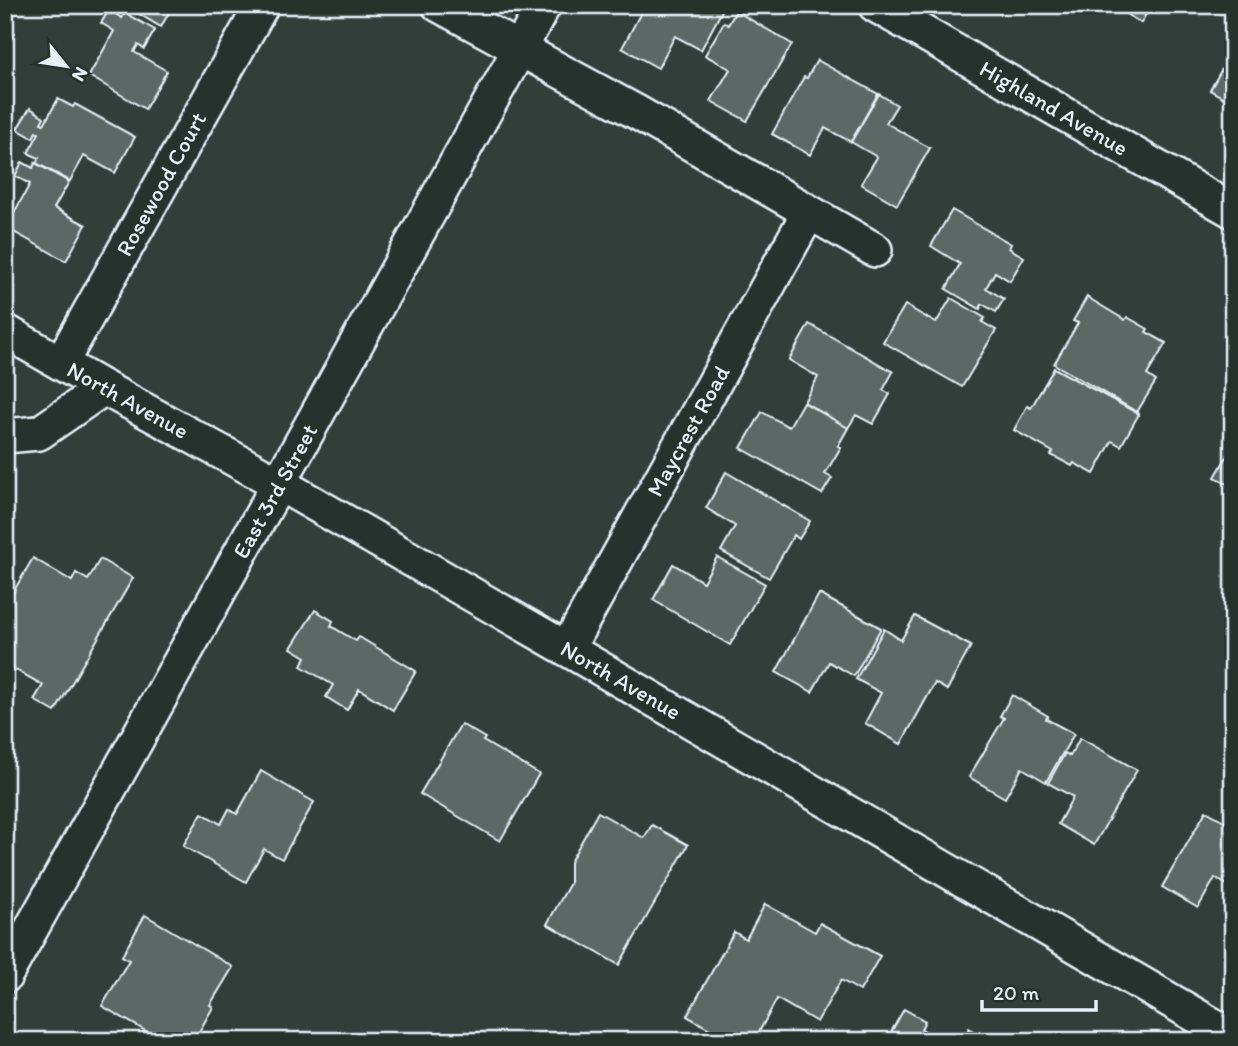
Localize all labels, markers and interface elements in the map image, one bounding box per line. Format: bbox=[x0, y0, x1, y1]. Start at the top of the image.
north arrow bbox=[32, 32, 102, 102]
street label: Highland Avenue bbox=[975, 54, 1133, 162]
text: N bbox=[67, 63, 93, 86]
street label: Rosewood Court bbox=[110, 107, 212, 261]
street label: North Avenue bbox=[62, 355, 194, 445]
street label: Maycrest Road bbox=[641, 360, 736, 501]
street label: East 3rd Street bbox=[227, 419, 323, 563]
street label: North Avenue bbox=[556, 634, 686, 726]
scale bar bbox=[982, 969, 1096, 1013]
text: 20 m bbox=[993, 980, 1040, 1005]

